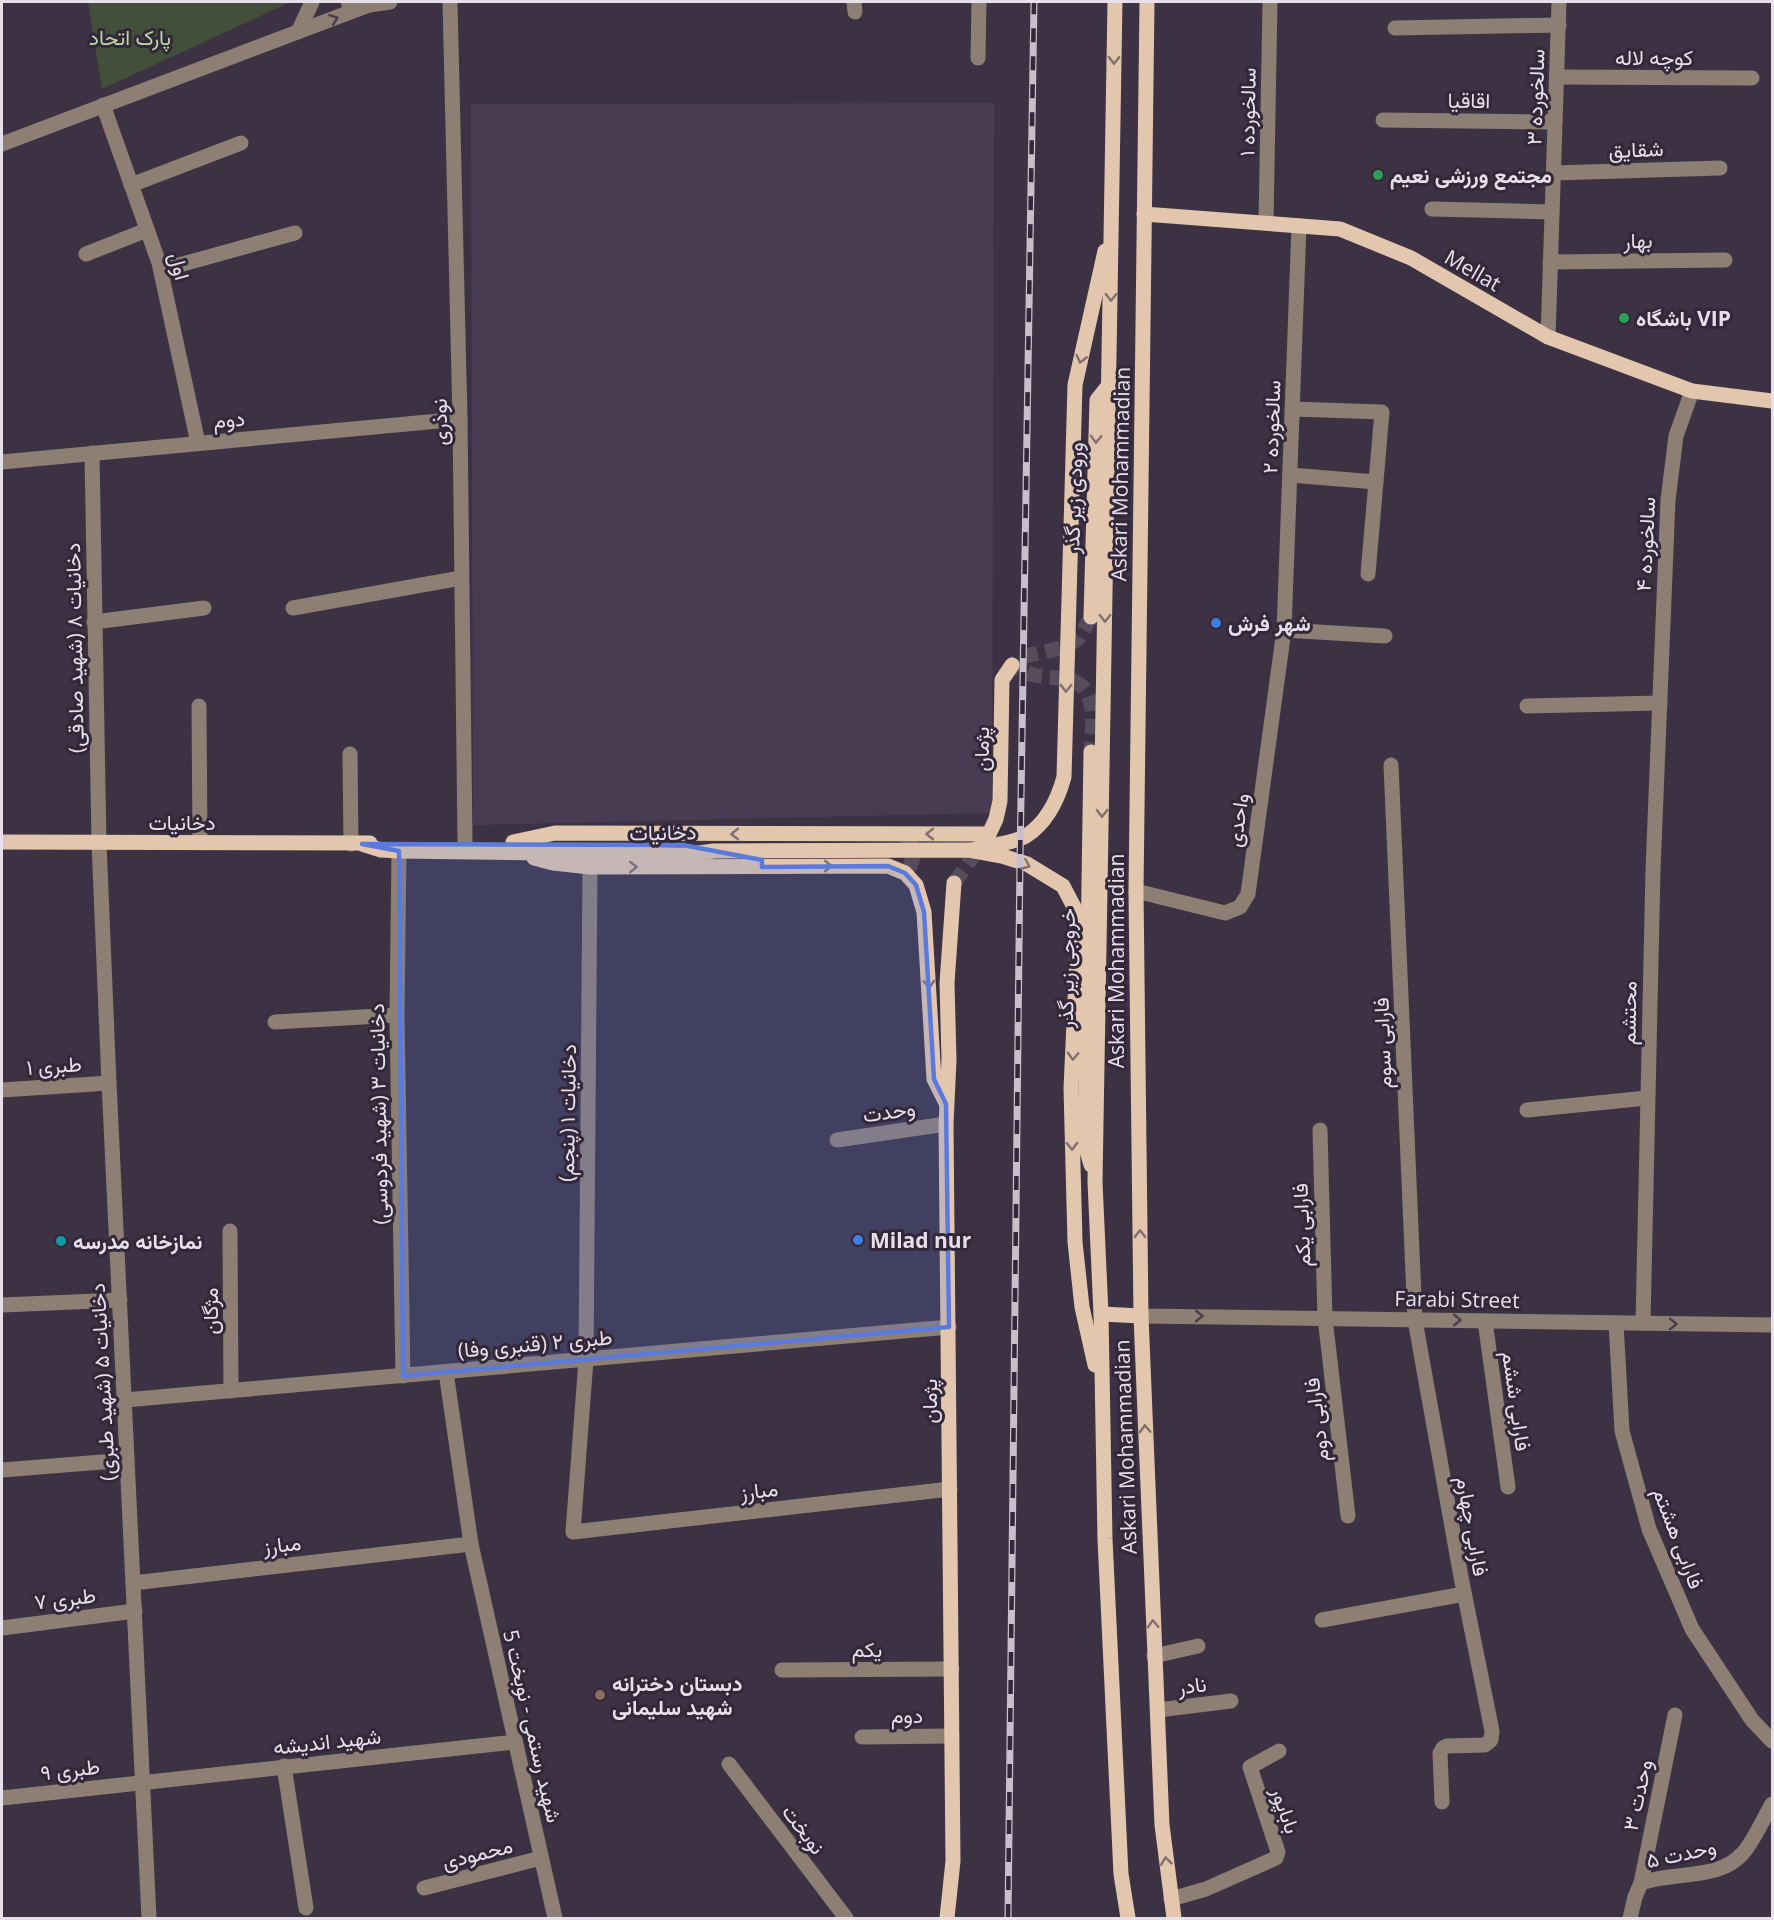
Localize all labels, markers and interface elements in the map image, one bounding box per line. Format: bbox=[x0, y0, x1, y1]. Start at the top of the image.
one-way arrow bbox=[328, 13, 338, 26]
park label: پارک اتحاد bbox=[89, 23, 171, 52]
street label: کوچه لاله bbox=[1615, 43, 1693, 72]
street label: سالخورده ۳ bbox=[1519, 48, 1551, 146]
one-way arrow bbox=[1108, 55, 1120, 64]
street label: سالخورده ۱ bbox=[1232, 67, 1262, 157]
street label: اقاقیا bbox=[1447, 86, 1491, 114]
street label: شقایق bbox=[1608, 134, 1664, 164]
place label: مجتمع ورزشی نعیم bbox=[1390, 161, 1552, 190]
marker: مجتمع ورزشی نعیم bbox=[1371, 168, 1385, 182]
street label: بهار bbox=[1622, 226, 1653, 254]
street label: Mellat bbox=[1440, 243, 1506, 297]
street label: اول bbox=[163, 249, 197, 283]
one-way arrow bbox=[1105, 292, 1117, 301]
place label: باشگاه VIP bbox=[1636, 304, 1731, 332]
marker: باشگاه VIP bbox=[1617, 311, 1631, 325]
one-way arrow bbox=[1075, 354, 1088, 364]
street label: Askari Mohammadian bbox=[1104, 366, 1136, 582]
street label: سالخورده ۲ bbox=[1255, 380, 1287, 474]
street label: نوذری bbox=[425, 398, 453, 446]
street label: دوم bbox=[212, 404, 246, 435]
one-way arrow bbox=[1089, 435, 1102, 444]
street label: ورودی زیر گذر bbox=[1057, 442, 1089, 555]
street label: سالخورده ۴ bbox=[1629, 496, 1661, 592]
street label: دخانیات ۸ (شهید صادقی) bbox=[58, 543, 90, 753]
place label: شهر فرش bbox=[1228, 609, 1311, 637]
one-way arrow bbox=[1099, 613, 1111, 622]
marker: شهر فرش bbox=[1209, 616, 1223, 630]
one-way arrow bbox=[1060, 684, 1073, 693]
street label: پژمان bbox=[967, 727, 996, 771]
street label: واحدی bbox=[1219, 791, 1255, 849]
street label: دخانیات bbox=[148, 808, 216, 836]
one-way arrow bbox=[1096, 808, 1108, 817]
street label: دخانیات bbox=[629, 817, 697, 847]
one-way arrow bbox=[731, 828, 740, 840]
one-way arrow bbox=[926, 828, 935, 840]
street label: Askari Mohammadian bbox=[1102, 854, 1130, 1068]
one-way arrow bbox=[1019, 858, 1030, 870]
one-way arrow bbox=[824, 860, 833, 872]
one-way arrow bbox=[629, 861, 638, 873]
street label: خروجی زیر گذر bbox=[1051, 908, 1081, 1029]
one-way arrow bbox=[922, 980, 935, 989]
street label: محتشم bbox=[1613, 981, 1644, 1045]
street label: فارابی سوم bbox=[1366, 997, 1399, 1089]
street label: دخانیات ۳ (شهید فردوسی) bbox=[362, 1003, 394, 1225]
street label: دخانیات ۱ (پنجم) bbox=[552, 1044, 583, 1182]
street label: طبری ۱ bbox=[25, 1049, 83, 1081]
one-way arrow bbox=[1066, 1051, 1079, 1060]
street label: وحدت bbox=[861, 1093, 917, 1129]
one-way arrow bbox=[1066, 1142, 1079, 1151]
street label: فارابی یکم bbox=[1286, 1183, 1317, 1267]
place label: Milad nur bbox=[870, 1226, 972, 1254]
place label: نمازخانه مدرسه bbox=[73, 1227, 203, 1255]
one-way arrow bbox=[1134, 1230, 1146, 1239]
marker: Milad nur bbox=[851, 1233, 865, 1247]
marker: نمازخانه مدرسه bbox=[54, 1234, 68, 1248]
street label: دخانیات ۵ (شهید طبری) bbox=[83, 1282, 121, 1482]
street label: Farabi Street bbox=[1394, 1284, 1520, 1314]
street label: مژگان bbox=[196, 1288, 224, 1334]
one-way arrow bbox=[1195, 1310, 1204, 1323]
one-way arrow bbox=[1453, 1314, 1462, 1327]
one-way arrow bbox=[1669, 1318, 1678, 1330]
street label: طبری ۲ (قنبری وفا) bbox=[457, 1322, 613, 1364]
street label: Askari Mohammadian bbox=[1107, 1339, 1143, 1555]
street label: فارابی ششم bbox=[1495, 1349, 1538, 1453]
street label: فارابی دوم bbox=[1297, 1376, 1336, 1464]
street label: پژمان bbox=[915, 1379, 944, 1423]
one-way arrow bbox=[1139, 1425, 1152, 1434]
street label: مبارز bbox=[737, 1474, 780, 1506]
street label: فارابی چهارم bbox=[1449, 1474, 1496, 1578]
street label: فارابی هشتم bbox=[1646, 1483, 1711, 1593]
street label: مبارز bbox=[260, 1528, 303, 1560]
street label: طبری ۷ bbox=[33, 1580, 97, 1616]
one-way arrow bbox=[1147, 1620, 1160, 1629]
street label: شهید رستمی - نوبخت 5 bbox=[497, 1627, 569, 1825]
street label: یکم bbox=[852, 1635, 882, 1664]
place label: دبستان دخترانه شهید سلیمانی bbox=[612, 1669, 742, 1721]
street label: نادر bbox=[1175, 1669, 1208, 1701]
marker: دبستان دخترانه شهید سلیمانی bbox=[593, 1688, 607, 1702]
street label: دوم bbox=[891, 1701, 923, 1730]
street label: شهید اندیشه bbox=[272, 1721, 382, 1761]
street label: طبری ۹ bbox=[39, 1751, 101, 1787]
street label: وحدت ۳ bbox=[1616, 1757, 1658, 1833]
street label: باباپور bbox=[1264, 1782, 1307, 1837]
street label: نوبخت bbox=[776, 1798, 832, 1860]
street label: محمودی bbox=[439, 1831, 515, 1875]
street label: وحدت ۵ bbox=[1643, 1832, 1719, 1874]
one-way arrow bbox=[1161, 1856, 1173, 1865]

